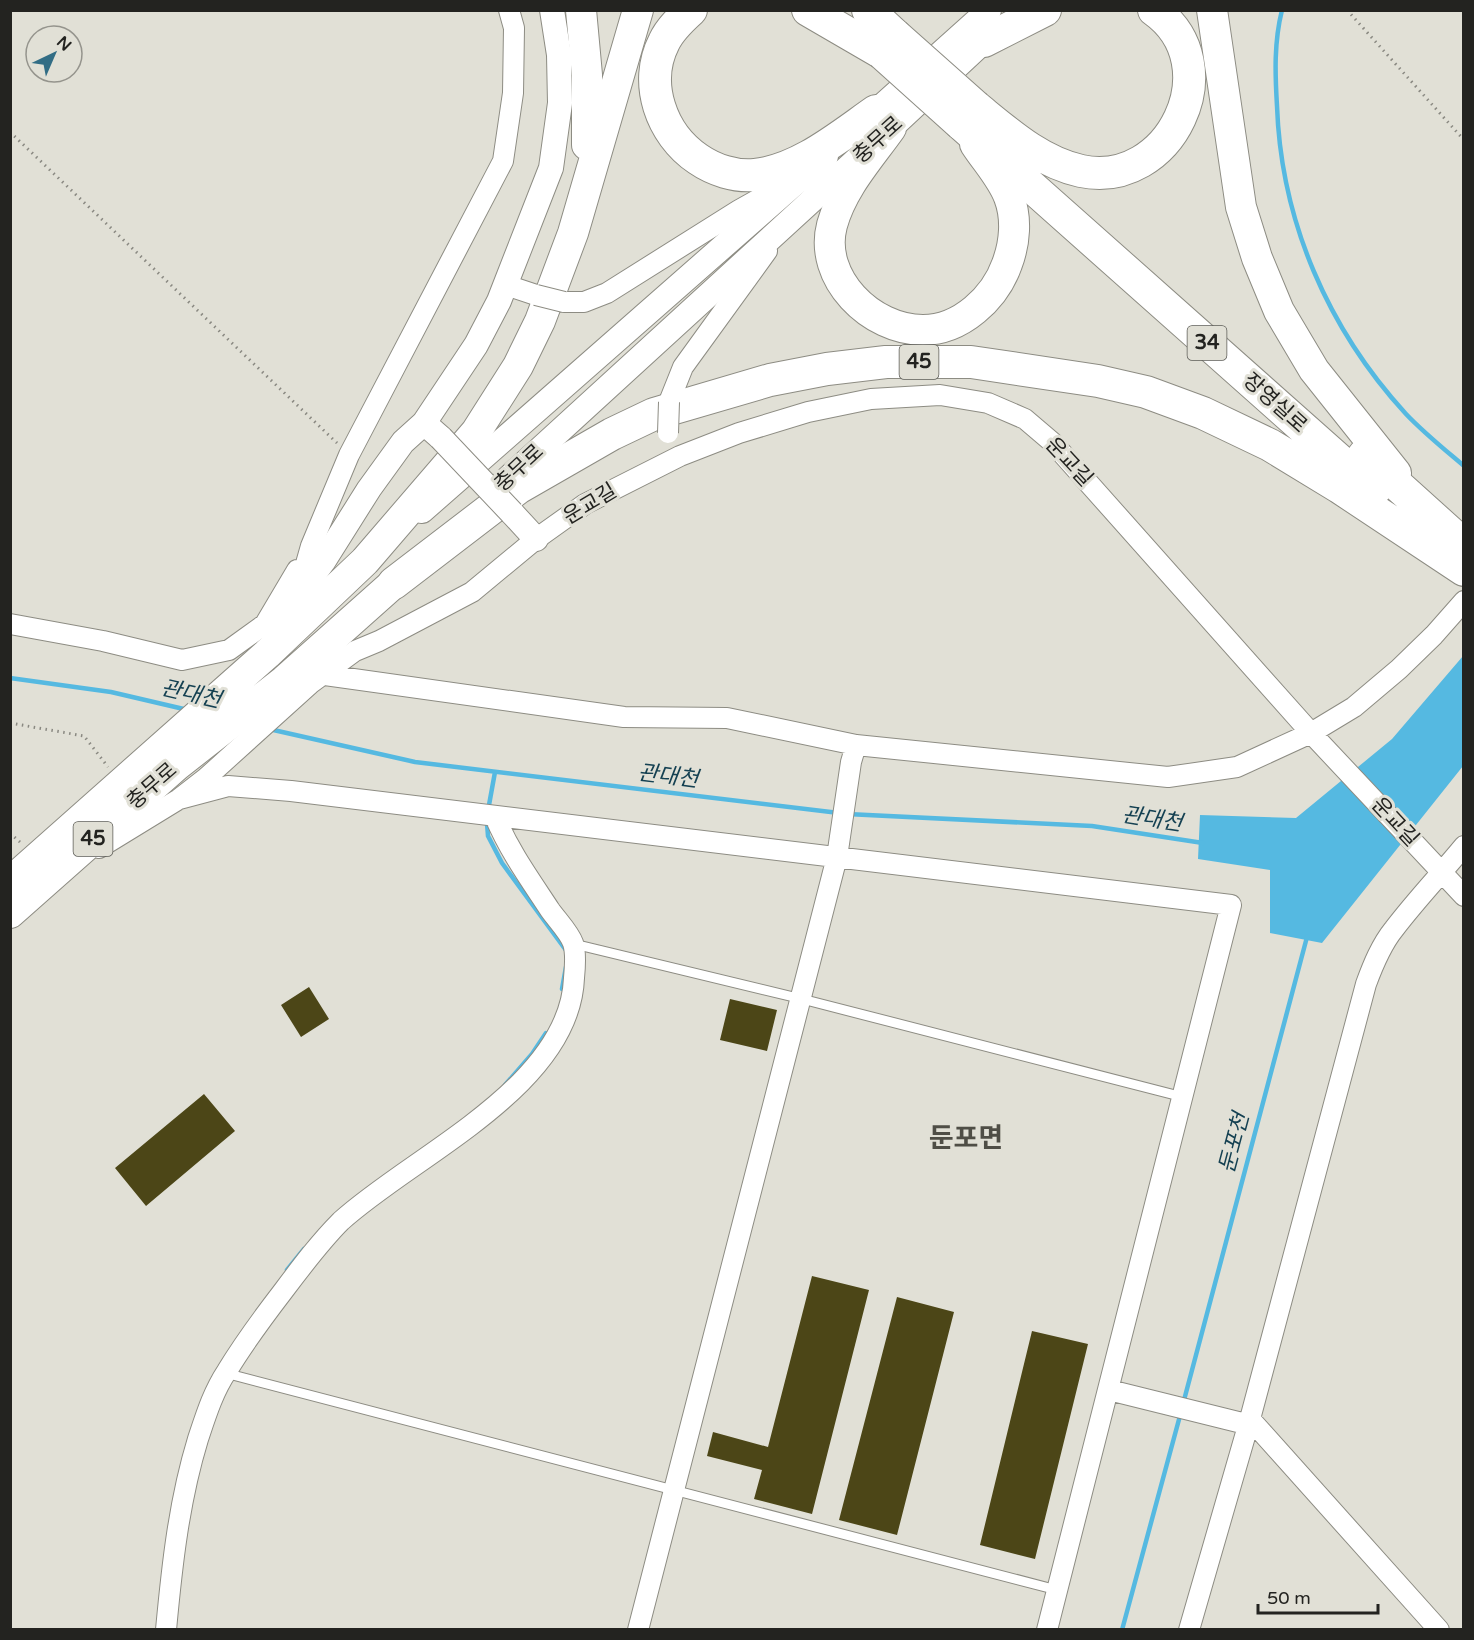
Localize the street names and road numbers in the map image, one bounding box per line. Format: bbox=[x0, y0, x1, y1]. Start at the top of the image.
street label: 충무로 bbox=[848, 111, 908, 169]
road number: 34 bbox=[1188, 326, 1226, 360]
road number: 45 bbox=[900, 345, 938, 379]
street label: 장영실로 bbox=[1238, 368, 1312, 438]
street label: 운교길 bbox=[1040, 432, 1098, 492]
street label: 충무로 bbox=[489, 439, 549, 497]
street label: 운교길 bbox=[559, 478, 621, 530]
street label: 충무로 bbox=[122, 758, 182, 814]
street label: 운교길 bbox=[1366, 792, 1424, 852]
road number: 45 bbox=[74, 822, 112, 856]

